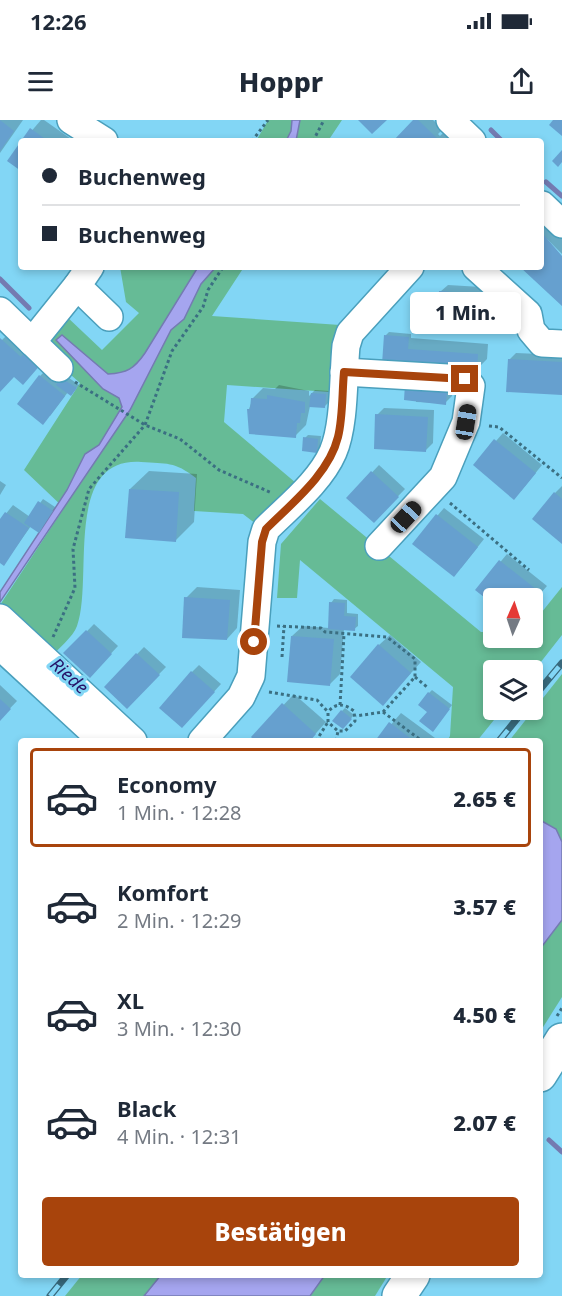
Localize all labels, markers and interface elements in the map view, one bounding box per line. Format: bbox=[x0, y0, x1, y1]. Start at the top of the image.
text: 12:26 bbox=[30, 6, 87, 36]
text: Hoppr bbox=[239, 63, 323, 100]
icon: menu bbox=[24, 65, 57, 98]
icon: share bbox=[505, 65, 538, 98]
text: Buchenweg bbox=[78, 161, 206, 191]
text: Buchenweg bbox=[78, 219, 206, 249]
callout: 1 Min. bbox=[410, 292, 520, 334]
text: 1 Min. bbox=[435, 299, 496, 326]
route end bbox=[451, 365, 478, 392]
car bbox=[454, 403, 478, 441]
car bbox=[387, 498, 425, 536]
north arrow bbox=[483, 588, 543, 648]
map controls bbox=[483, 588, 543, 720]
route start bbox=[240, 628, 267, 655]
water label: Riede bbox=[46, 652, 94, 699]
button: layers bbox=[483, 660, 543, 720]
text: Economy bbox=[117, 769, 216, 799]
icon: car bbox=[45, 771, 99, 825]
text: 2.65 € bbox=[453, 783, 516, 813]
text: 1 Min. · 12:28 bbox=[117, 799, 242, 826]
text: Komfort bbox=[117, 877, 208, 907]
icon: car bbox=[45, 879, 99, 933]
text: 3.57 € bbox=[453, 891, 516, 921]
text: 2 Min. · 12:29 bbox=[117, 907, 242, 934]
text: XL bbox=[117, 985, 144, 1015]
icon: car bbox=[45, 987, 99, 1041]
text: 4.50 € bbox=[453, 999, 516, 1029]
text: 3 Min. · 12:30 bbox=[117, 1015, 242, 1042]
text: Black bbox=[117, 1093, 176, 1123]
icon: car bbox=[45, 1095, 99, 1149]
text: 2.07 € bbox=[453, 1107, 516, 1137]
text: 4 Min. · 12:31 bbox=[117, 1123, 242, 1150]
button: Bestätigen bbox=[42, 1197, 519, 1266]

